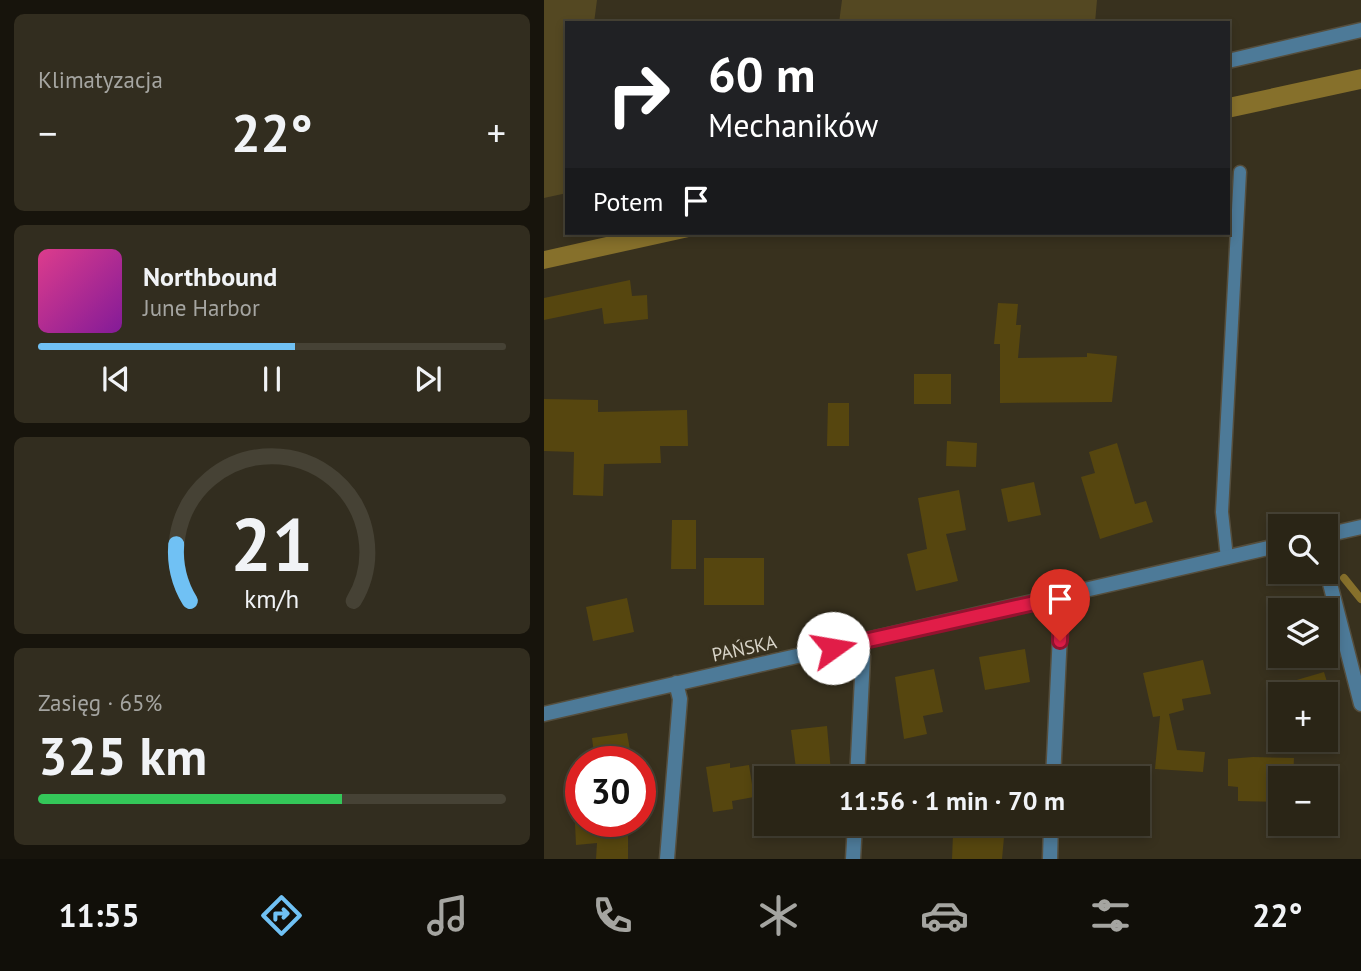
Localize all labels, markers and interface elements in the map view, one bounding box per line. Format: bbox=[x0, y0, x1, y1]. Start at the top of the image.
text: 60 m bbox=[708, 42, 815, 106]
icon: right bbox=[593, 49, 684, 140]
text: Klimatyzacja bbox=[38, 65, 163, 94]
text: 22° bbox=[231, 99, 313, 166]
text: Mechaników bbox=[708, 104, 878, 146]
text: − bbox=[38, 108, 57, 157]
text: + bbox=[487, 108, 506, 157]
icon: arrive bbox=[677, 182, 715, 220]
text: Potem bbox=[593, 185, 663, 218]
text: Northbound bbox=[143, 260, 277, 293]
text: June Harbor bbox=[143, 293, 260, 322]
icon: previous bbox=[97, 360, 135, 398]
icon: pause bbox=[253, 360, 291, 398]
icon: next bbox=[409, 360, 447, 398]
text: 21 bbox=[231, 498, 313, 592]
map controls bbox=[1268, 514, 1338, 836]
button: search bbox=[1268, 514, 1338, 584]
pin bbox=[1030, 569, 1090, 641]
icon: arrive bbox=[1041, 580, 1079, 618]
text: km/h bbox=[245, 583, 299, 615]
button: layers bbox=[1268, 598, 1338, 668]
position arrow bbox=[796, 611, 870, 685]
street label: PAŃSKA bbox=[709, 629, 779, 667]
button: + bbox=[1268, 682, 1338, 752]
text: Zasięg · 65% bbox=[38, 688, 162, 717]
text: 325 km bbox=[38, 722, 207, 789]
speed limit sign: 30 bbox=[565, 746, 656, 837]
button: − bbox=[1268, 766, 1338, 836]
text: 11:56 · 1 min · 70 m bbox=[839, 784, 1065, 817]
icon: directions bbox=[257, 891, 306, 940]
icon: music bbox=[423, 891, 472, 940]
icon: phone bbox=[588, 891, 637, 940]
icon: climate bbox=[754, 891, 803, 940]
icon: car bbox=[920, 891, 969, 940]
icon: filters bbox=[1086, 891, 1135, 940]
text: 11:55 bbox=[58, 894, 140, 936]
text: 22° bbox=[1252, 894, 1303, 936]

